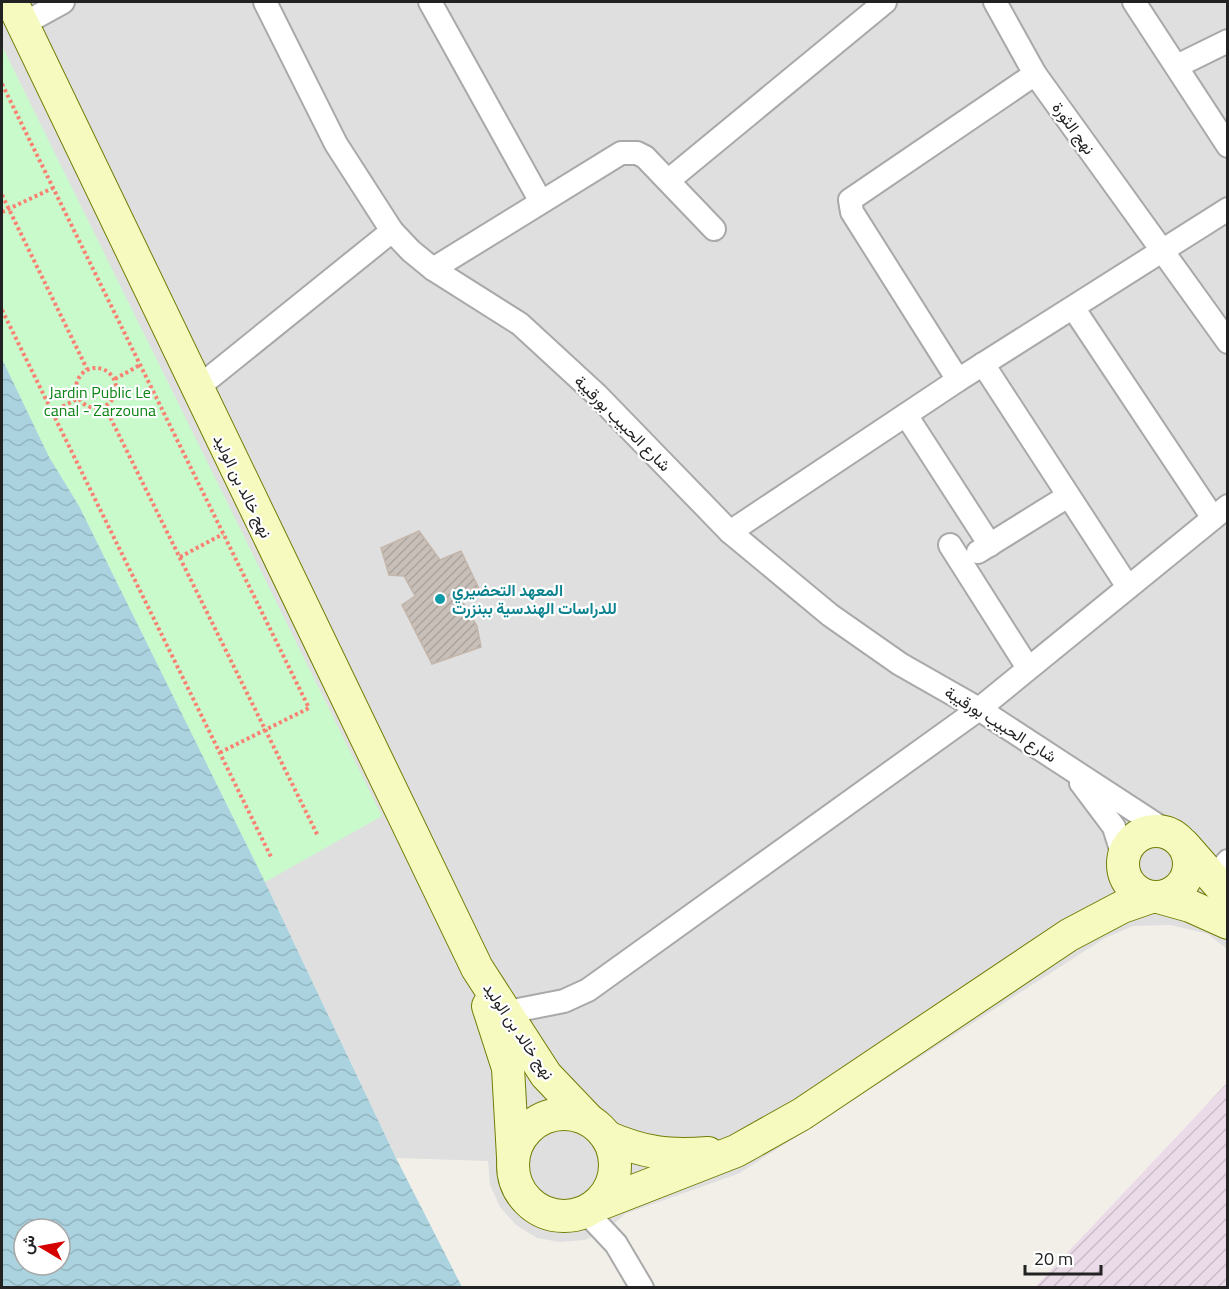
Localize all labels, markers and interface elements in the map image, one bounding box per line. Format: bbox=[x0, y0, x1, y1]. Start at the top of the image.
street label: نهج الثورة bbox=[1047, 97, 1101, 159]
street label: شارع الحبيب بورقيبة bbox=[569, 369, 677, 477]
park label: Jardin Public Le canal - Zarzouna bbox=[44, 380, 156, 422]
street label: نهج خالد بن الوليد bbox=[208, 430, 278, 542]
place label: المعهد التحضيري للدراسات الهندسية ببنزرت bbox=[452, 578, 617, 620]
marker: المعهد التحضيري للدراسات الهندسية ببنزرت bbox=[433, 592, 447, 606]
street label: شارع الحبيب بورقيبة bbox=[940, 680, 1062, 768]
street label: نهج خالد بن الوليد bbox=[478, 978, 560, 1084]
north arrow bbox=[12, 1217, 72, 1277]
text: ش bbox=[14, 1233, 41, 1256]
scale bar bbox=[1025, 1238, 1102, 1276]
text: 20 m bbox=[1034, 1245, 1073, 1272]

